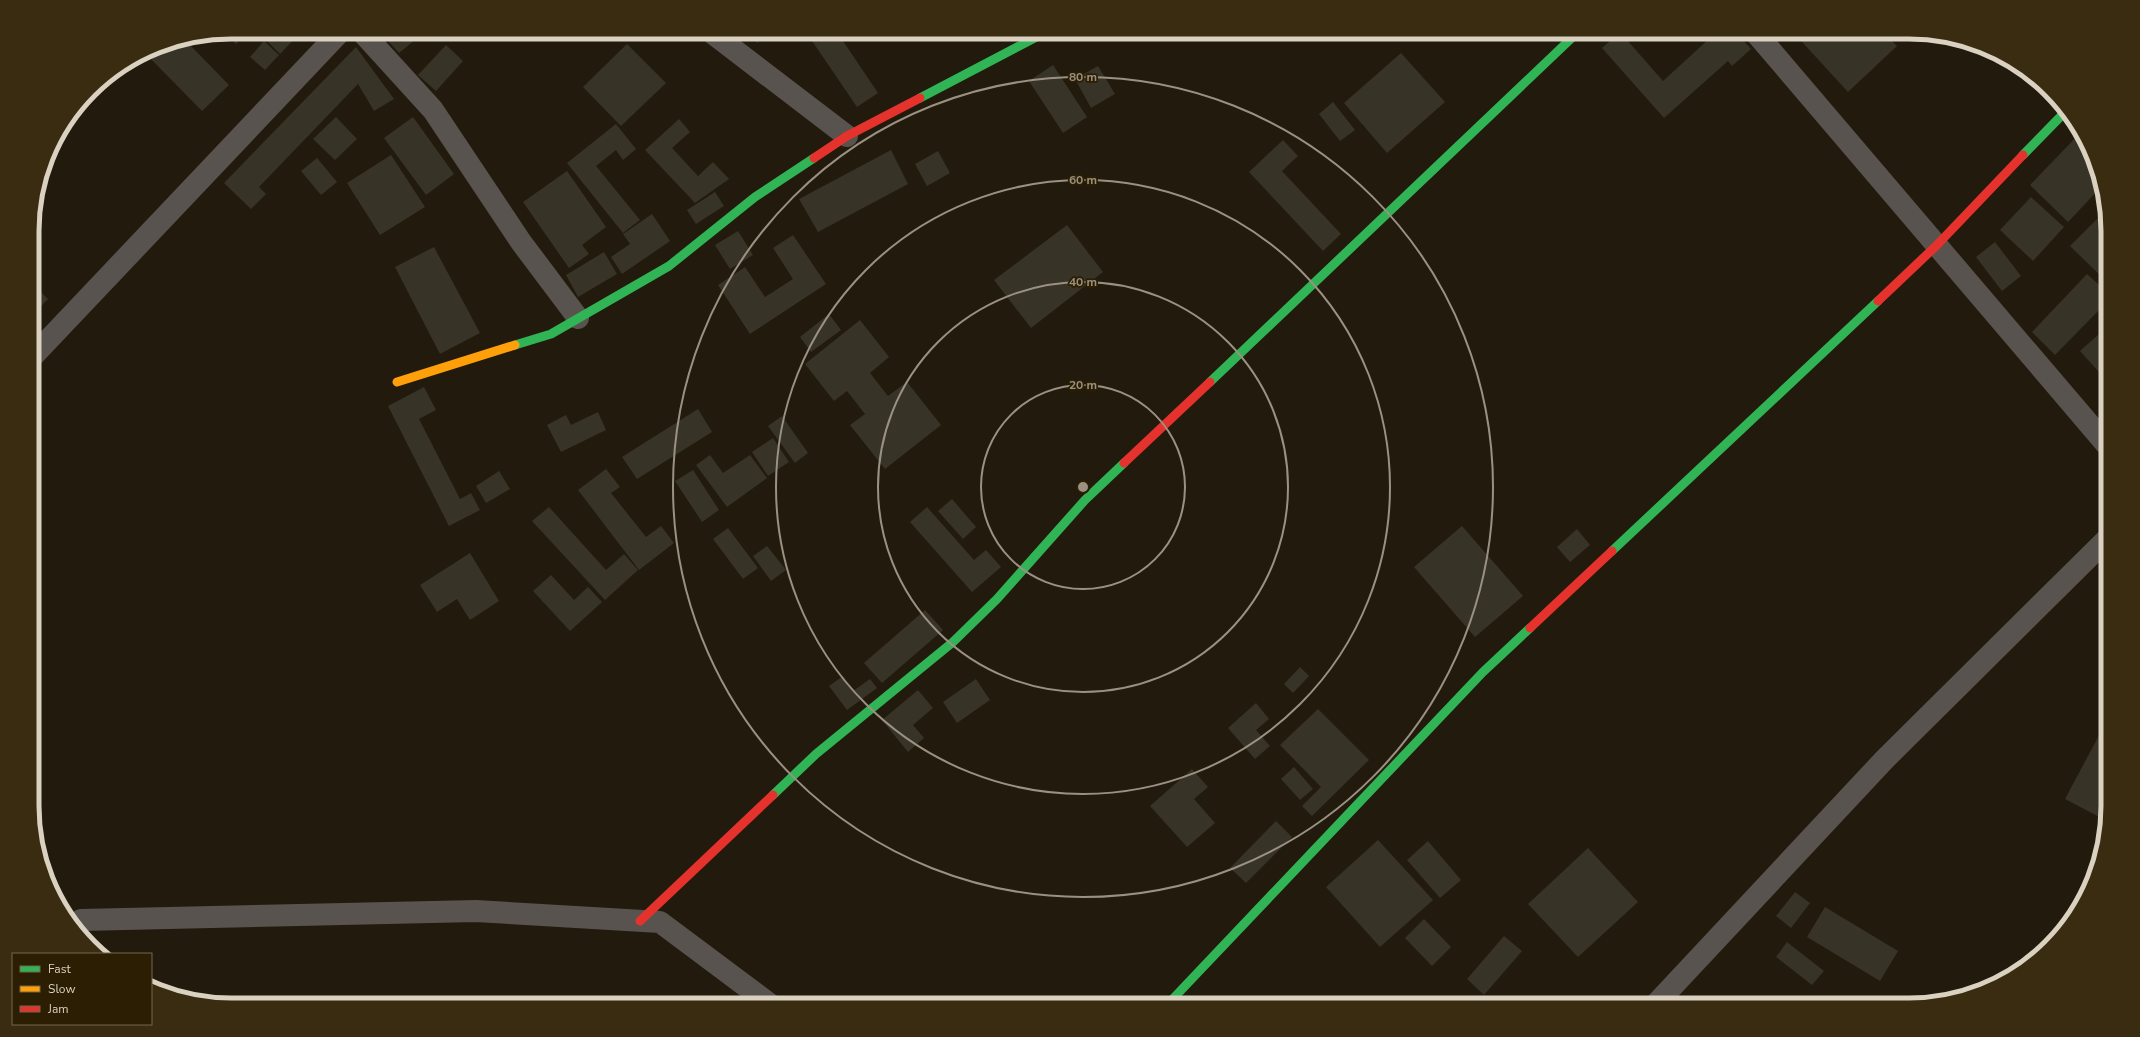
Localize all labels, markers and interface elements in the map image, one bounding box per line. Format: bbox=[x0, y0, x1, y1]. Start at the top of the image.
text: 80 m bbox=[1069, 69, 1097, 85]
text: 60 m bbox=[1069, 172, 1097, 188]
text: 40 m bbox=[1069, 274, 1097, 290]
text: 20 m bbox=[1069, 377, 1097, 393]
centre of rings bbox=[1076, 480, 1090, 494]
legend bbox=[12, 953, 152, 1025]
text: Fast bbox=[48, 961, 71, 977]
text: Slow bbox=[48, 981, 76, 997]
text: Jam bbox=[47, 1001, 69, 1017]

